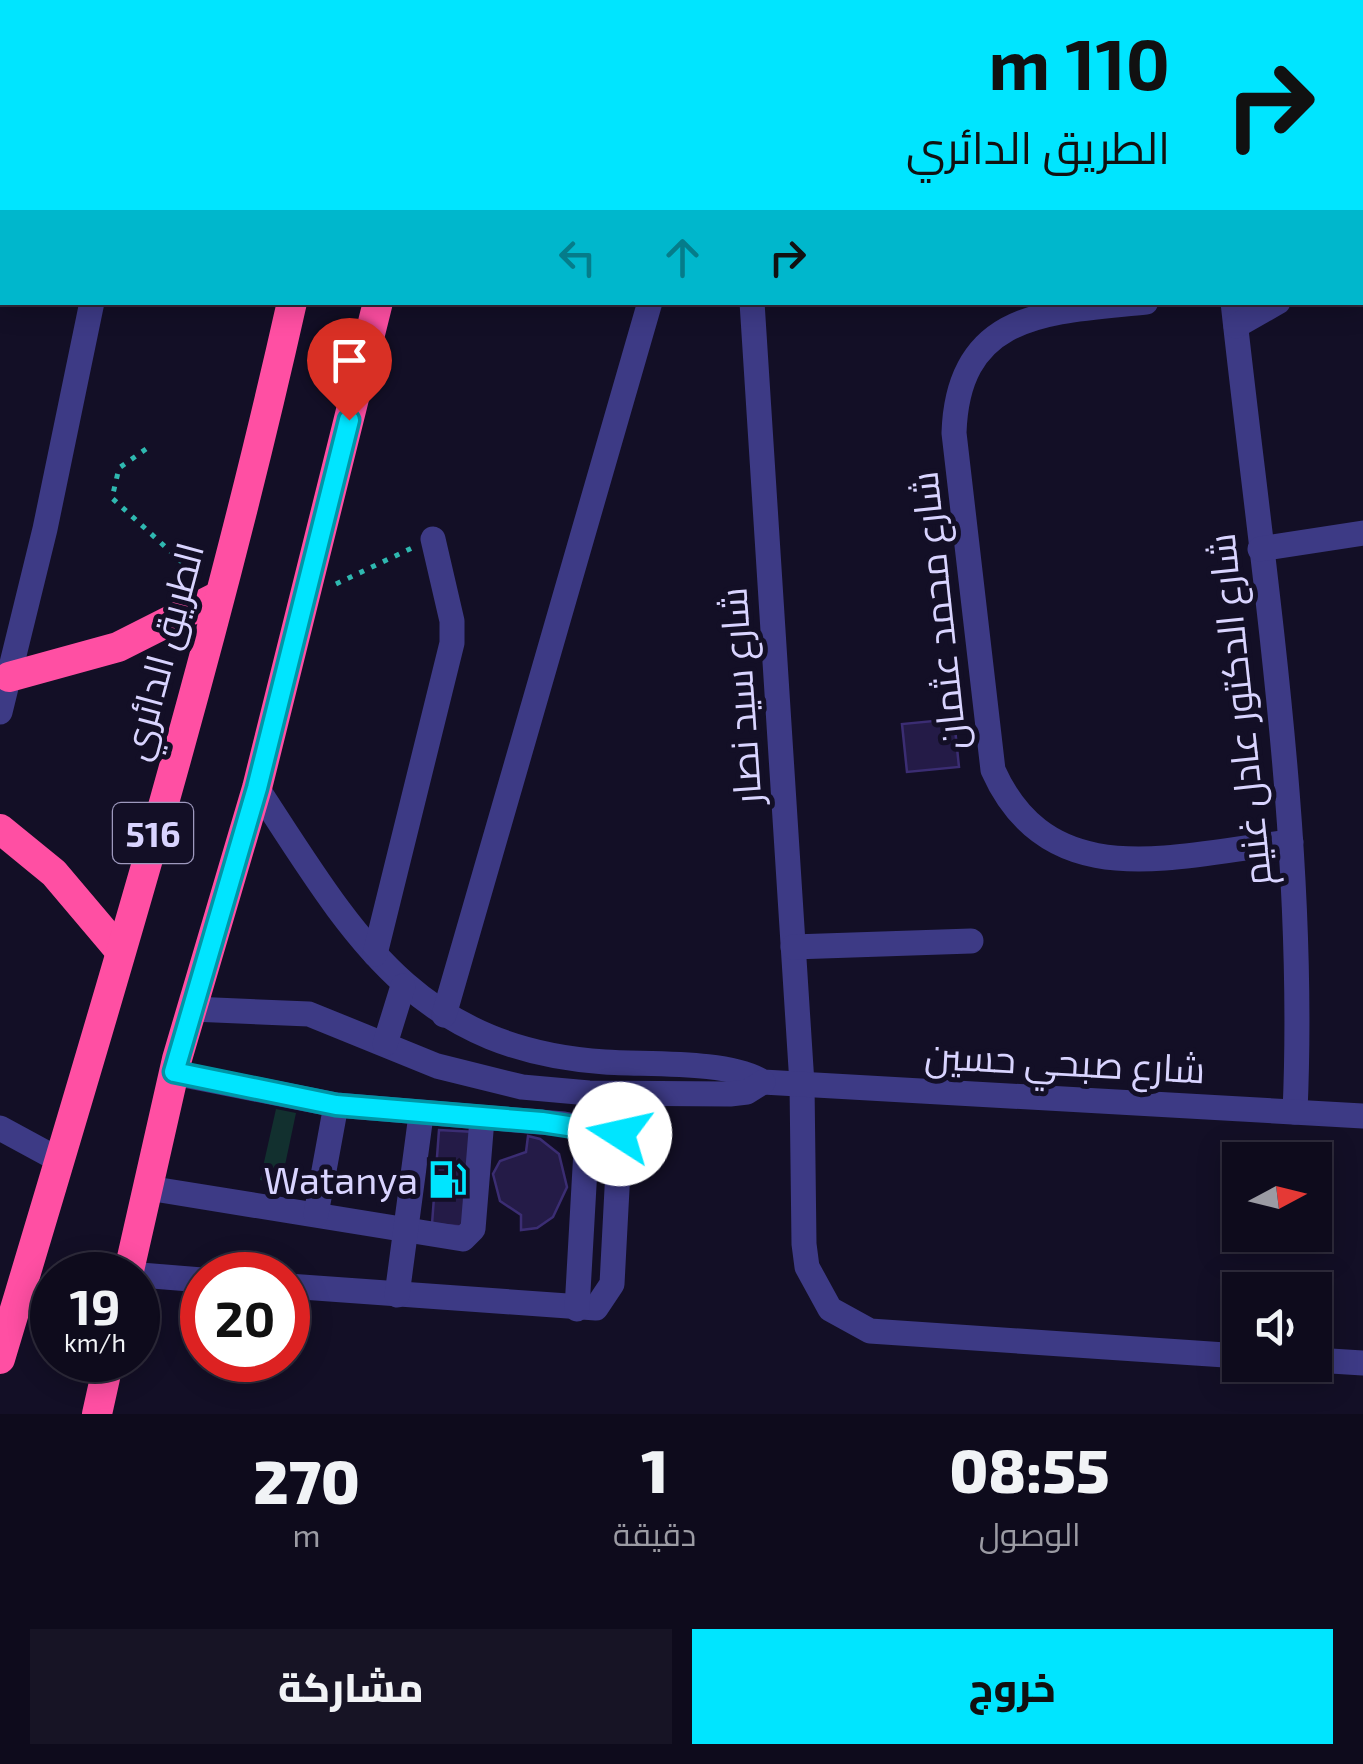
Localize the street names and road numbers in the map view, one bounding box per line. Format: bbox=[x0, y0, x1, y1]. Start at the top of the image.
street label: شارع محمد عثمان bbox=[900, 469, 978, 752]
street label: شارع الدكتور عادل غنيم bbox=[1197, 531, 1284, 889]
street label: الطريق الدائري bbox=[110, 537, 220, 767]
street label: شارع سيد نصار bbox=[708, 586, 774, 808]
road number: 516 bbox=[113, 803, 193, 863]
street label: شارع صبحي حسين bbox=[923, 1031, 1206, 1100]

